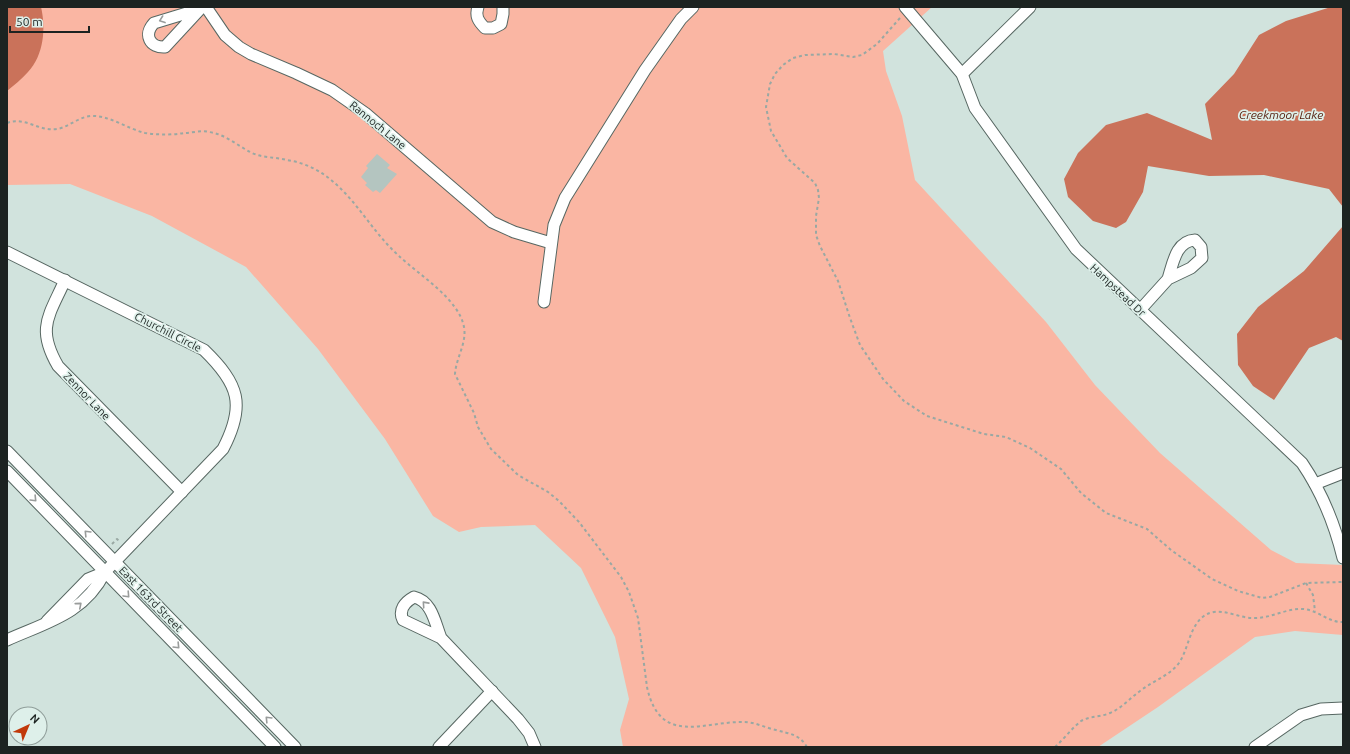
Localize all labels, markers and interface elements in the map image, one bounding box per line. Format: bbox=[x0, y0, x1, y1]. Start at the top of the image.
scale bar bbox=[10, 8, 89, 34]
text: 50 m bbox=[16, 15, 43, 28]
one-way arrow bbox=[159, 15, 166, 24]
street label: Rannoch Lane bbox=[347, 99, 409, 151]
water label: Creekmoor Lake bbox=[1239, 108, 1323, 121]
street label: Hampstead Dr bbox=[1088, 261, 1149, 319]
street label: Churchill Circle bbox=[133, 310, 203, 354]
street label: Zennor Lane bbox=[61, 370, 113, 422]
one-way arrow bbox=[29, 494, 37, 502]
one-way arrow bbox=[84, 530, 92, 538]
street label: East 163rd Street bbox=[117, 564, 186, 635]
one-way arrow bbox=[122, 590, 129, 598]
one-way arrow bbox=[422, 601, 429, 608]
one-way arrow bbox=[74, 603, 81, 610]
one-way arrow bbox=[172, 641, 180, 649]
north arrow bbox=[8, 706, 48, 746]
text: N bbox=[28, 712, 42, 726]
one-way arrow bbox=[265, 716, 273, 724]

